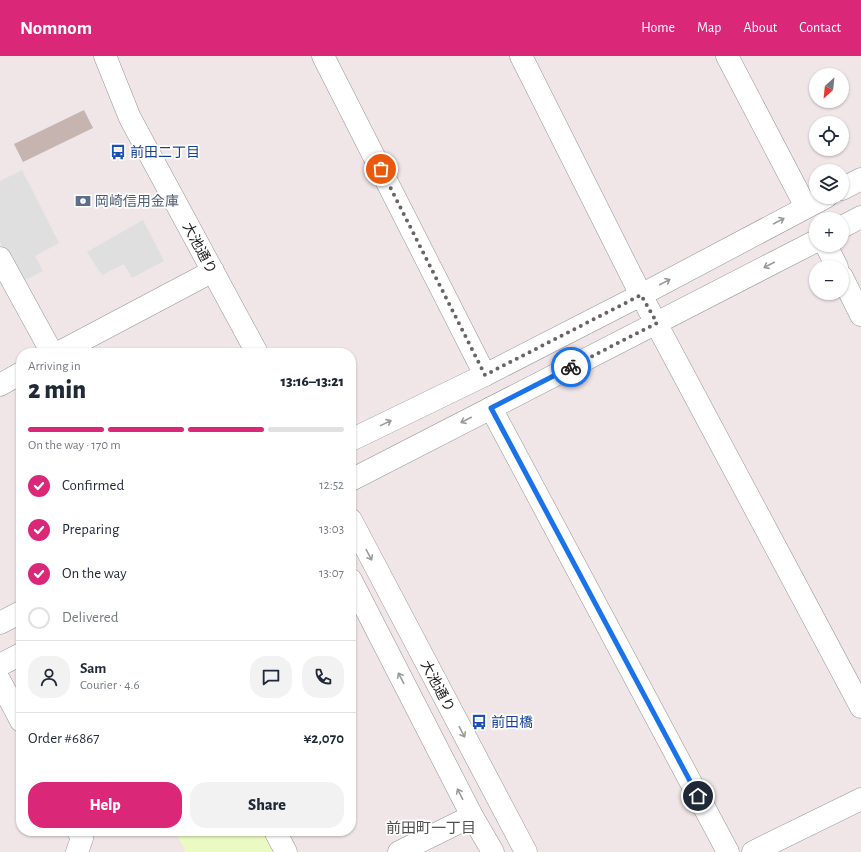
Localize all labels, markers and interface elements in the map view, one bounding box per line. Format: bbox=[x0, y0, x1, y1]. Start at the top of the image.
text: Nomnom bbox=[20, 19, 92, 38]
text: Home bbox=[641, 21, 675, 35]
text: Map bbox=[697, 21, 721, 35]
text: About bbox=[743, 21, 777, 35]
text: Contact bbox=[799, 21, 841, 35]
north arrow bbox=[809, 68, 849, 108]
map controls bbox=[809, 68, 849, 300]
button: locate bbox=[809, 116, 849, 156]
bus stop icon: 前田二丁目 bbox=[109, 143, 127, 161]
place label: 前田二丁目 bbox=[130, 144, 200, 160]
pin bbox=[364, 152, 398, 186]
icon: bag bbox=[370, 158, 392, 180]
button: layers bbox=[809, 164, 849, 204]
bank icon: 岡崎信用金庫 bbox=[74, 192, 92, 210]
place label: 岡崎信用金庫 bbox=[95, 194, 179, 209]
button: + bbox=[809, 212, 849, 252]
one-way arrow bbox=[773, 217, 785, 224]
street label: 大池通り bbox=[180, 220, 219, 276]
button: − bbox=[809, 260, 849, 300]
one-way arrow bbox=[763, 262, 775, 269]
one-way arrow bbox=[658, 278, 670, 286]
courier bbox=[551, 347, 591, 387]
icon: bike bbox=[560, 356, 582, 378]
text: Arriving in bbox=[28, 360, 81, 373]
text: 13:16–13:21 bbox=[281, 374, 344, 389]
text: 2 min bbox=[28, 377, 86, 403]
one-way arrow bbox=[461, 417, 473, 425]
one-way arrow bbox=[380, 419, 392, 426]
text: On the way · 170 m bbox=[28, 439, 121, 452]
icon: check bbox=[28, 475, 50, 497]
text: Confirmed bbox=[62, 478, 124, 493]
text: 12:52 bbox=[319, 479, 344, 492]
icon: check bbox=[28, 519, 50, 541]
text: Preparing bbox=[62, 522, 119, 537]
text: 13:03 bbox=[319, 523, 344, 536]
one-way arrow bbox=[366, 548, 373, 560]
icon: check bbox=[28, 563, 50, 585]
text: On the way bbox=[62, 566, 127, 581]
text: 13:07 bbox=[319, 567, 344, 580]
text: Delivered bbox=[62, 610, 119, 625]
button: person bbox=[28, 656, 70, 698]
button: chat bbox=[250, 656, 292, 698]
button: phone bbox=[302, 656, 344, 698]
street label: 大池通り bbox=[418, 658, 457, 714]
text: Sam bbox=[80, 661, 106, 676]
one-way arrow bbox=[397, 672, 404, 684]
text: Courier · 4.6 bbox=[80, 679, 140, 692]
bus stop icon: 前田橋 bbox=[470, 713, 488, 731]
place label: 前田橋 bbox=[491, 714, 533, 730]
one-way arrow bbox=[459, 725, 467, 737]
text: Order #6867 bbox=[28, 731, 100, 746]
text: ¥2,070 bbox=[303, 731, 344, 746]
pin bbox=[681, 779, 715, 813]
button: Help bbox=[28, 782, 182, 828]
button: Share bbox=[190, 782, 344, 828]
icon: home bbox=[687, 785, 709, 807]
one-way arrow bbox=[456, 788, 463, 800]
district label: 前田町一丁目 bbox=[386, 820, 476, 836]

